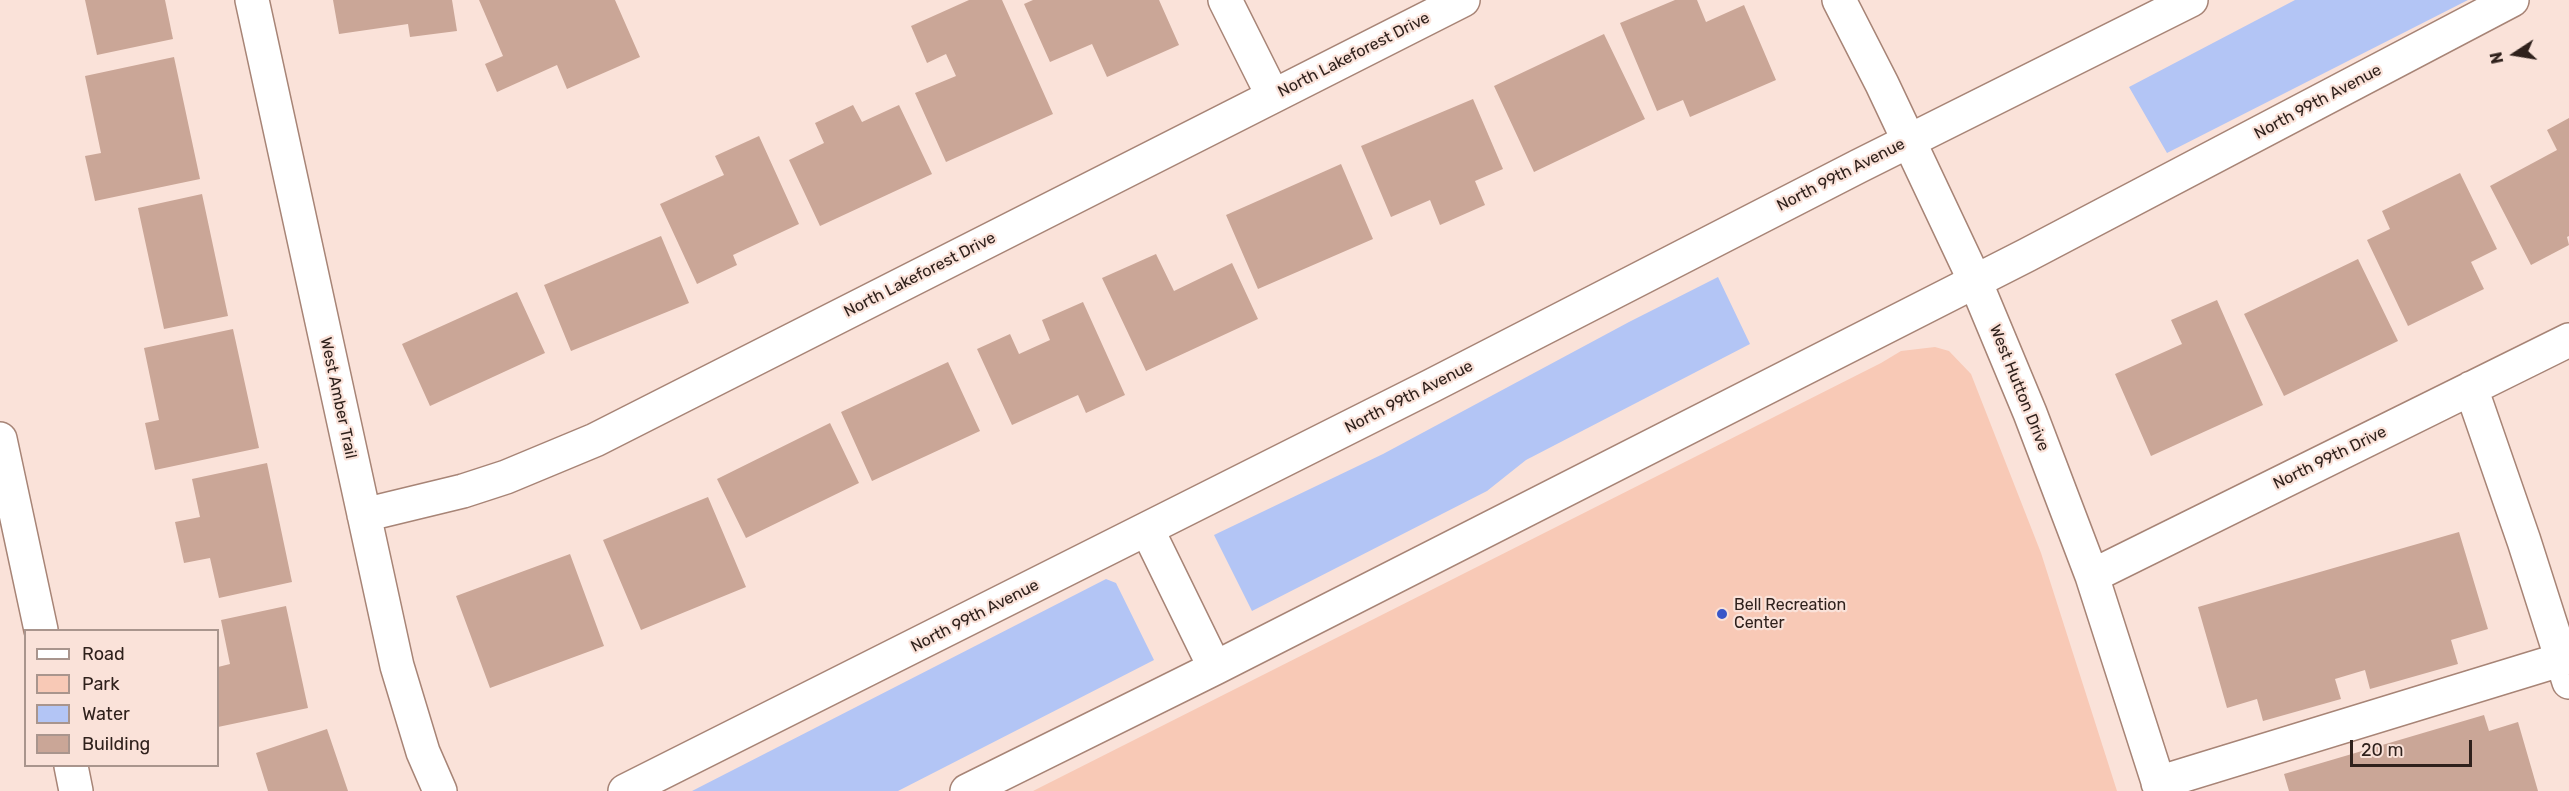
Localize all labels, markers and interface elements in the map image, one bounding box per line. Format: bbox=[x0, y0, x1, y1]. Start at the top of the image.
street label: North Lakeforest Drive bbox=[1275, 8, 1433, 102]
north arrow bbox=[2485, 24, 2545, 84]
text: N bbox=[2486, 50, 2507, 65]
street label: North 99th Avenue bbox=[2251, 60, 2385, 144]
street label: North 99th Avenue bbox=[1774, 134, 1908, 216]
street label: North Lakeforest Drive bbox=[841, 228, 999, 322]
street label: West Hutton Drive bbox=[1985, 322, 2053, 454]
street label: West Amber Trail bbox=[316, 336, 360, 460]
street label: North 99th Avenue bbox=[1342, 356, 1476, 438]
street label: North 99th Drive bbox=[2270, 422, 2390, 494]
street label: North 99th Avenue bbox=[908, 575, 1042, 657]
place label: Bell Recreation Center bbox=[1734, 595, 1846, 633]
marker: Bell Recreation Center bbox=[1715, 607, 1729, 621]
legend bbox=[24, 629, 219, 767]
text: Road bbox=[82, 643, 125, 665]
text: Park bbox=[82, 673, 119, 695]
text: Water bbox=[82, 703, 130, 725]
scale bar bbox=[2353, 728, 2474, 766]
text: Building bbox=[82, 733, 150, 755]
text: 20 m bbox=[2361, 739, 2403, 761]

